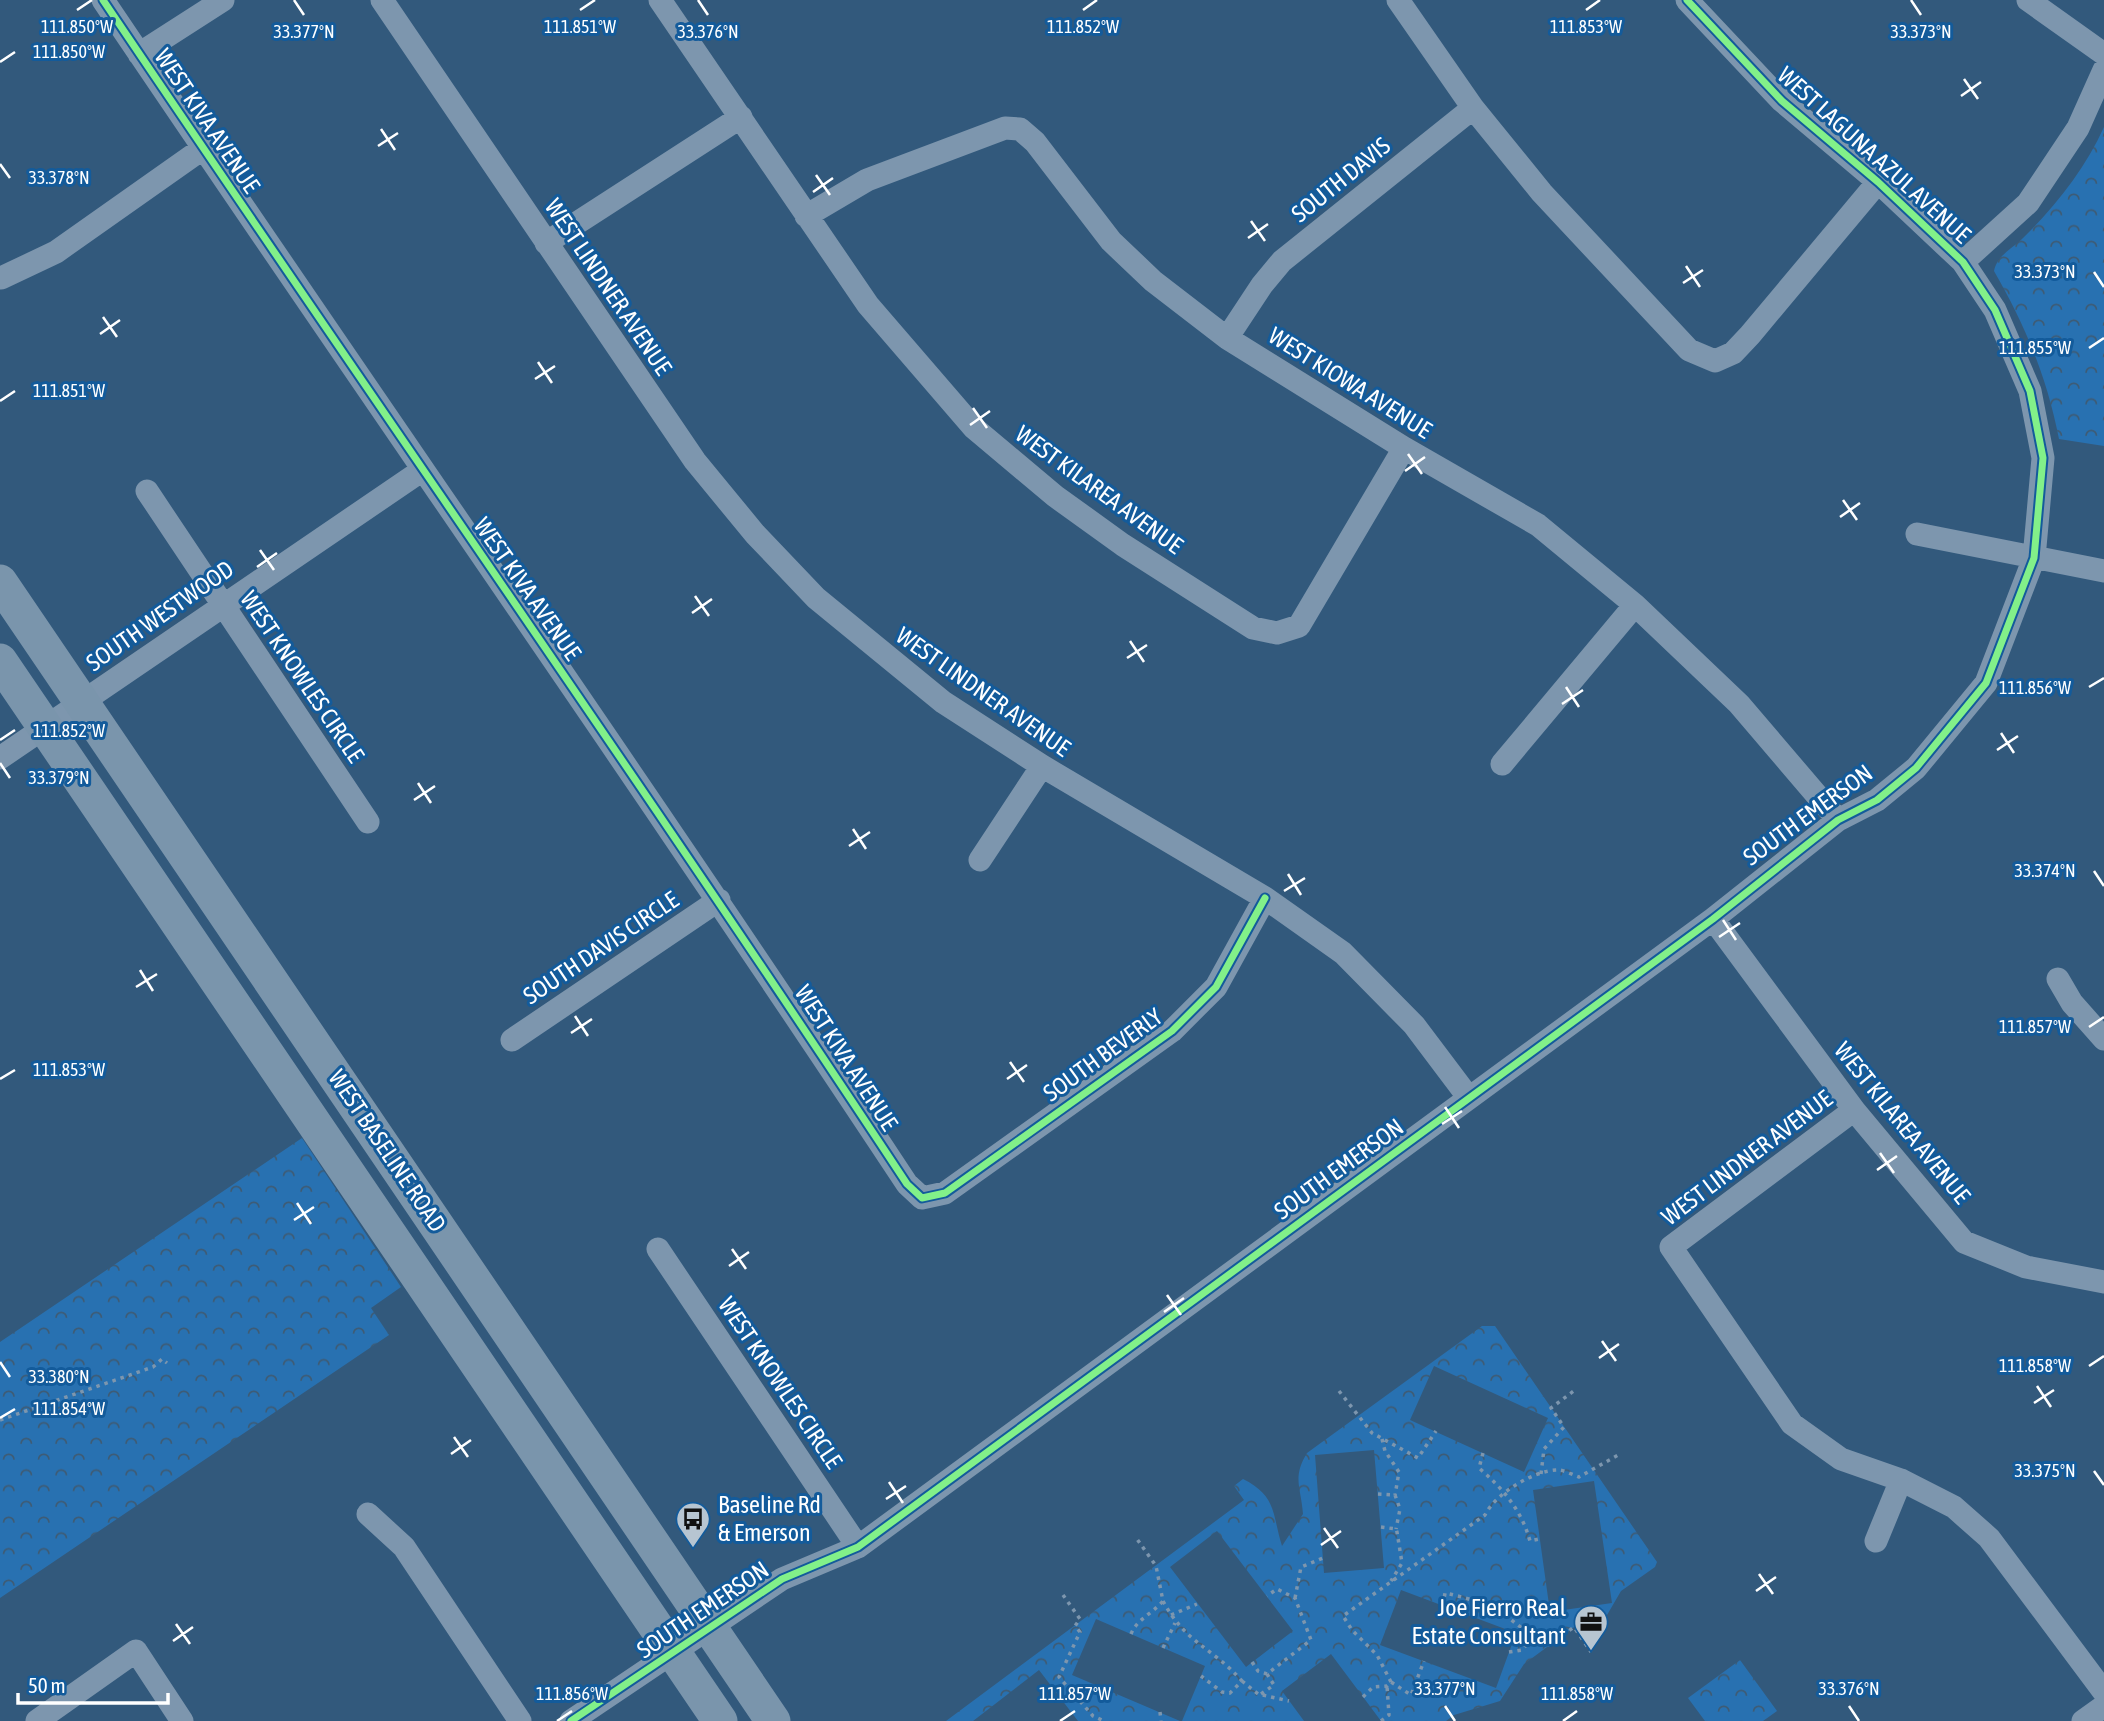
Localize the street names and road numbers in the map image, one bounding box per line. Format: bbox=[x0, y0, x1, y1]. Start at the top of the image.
street label: WEST KIVA AVENUE bbox=[149, 44, 265, 198]
street label: WEST LAGUNA AZUL AVENUE bbox=[1772, 61, 1976, 248]
street label: SOUTH DAVIS bbox=[1286, 132, 1395, 227]
street label: WEST LINDNER AVENUE bbox=[540, 194, 677, 380]
street label: WEST KIOWA AVENUE bbox=[1264, 322, 1437, 444]
street label: WEST KILAREA AVENUE bbox=[1011, 420, 1188, 559]
street label: WEST KIVA AVENUE bbox=[468, 512, 587, 665]
street label: SOUTH WESTWOOD bbox=[81, 555, 238, 676]
street label: WEST KNOWLES CIRCLE bbox=[235, 586, 370, 767]
street label: WEST LINDNER AVENUE bbox=[891, 621, 1075, 762]
street label: SOUTH EMERSON bbox=[1738, 759, 1877, 870]
street label: SOUTH DAVIS CIRCLE bbox=[518, 886, 683, 1009]
street label: WEST KIVA AVENUE bbox=[789, 980, 903, 1135]
street label: SOUTH BEVERLY bbox=[1038, 1002, 1167, 1107]
street label: WEST KILAREA AVENUE bbox=[1829, 1037, 1976, 1209]
street label: WEST BASELINE ROAD bbox=[323, 1065, 451, 1237]
street label: WEST LINDNER AVENUE bbox=[1656, 1085, 1837, 1230]
street label: SOUTH EMERSON bbox=[1269, 1113, 1408, 1224]
street label: WEST KNOWLES CIRCLE bbox=[713, 1292, 848, 1473]
street label: SOUTH EMERSON bbox=[632, 1556, 774, 1664]

